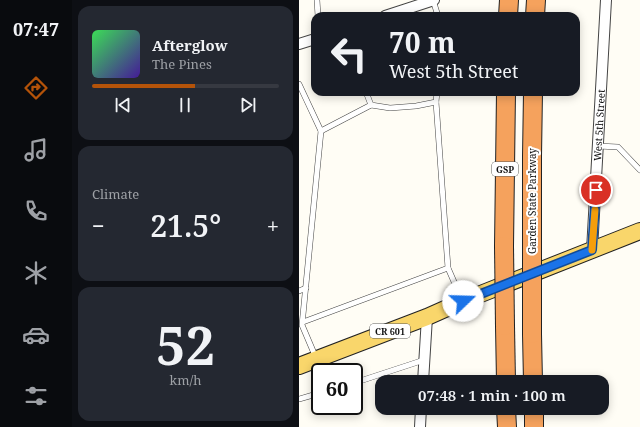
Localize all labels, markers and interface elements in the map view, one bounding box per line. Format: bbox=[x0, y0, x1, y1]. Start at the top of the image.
text: 07:47 bbox=[13, 17, 59, 41]
text: 70 m bbox=[389, 23, 456, 61]
icon: left bbox=[323, 28, 375, 80]
text: Afterglow bbox=[152, 35, 228, 55]
text: The Pines bbox=[152, 55, 212, 73]
text: West 5th Street bbox=[389, 59, 518, 83]
icon: directions bbox=[22, 74, 50, 102]
street label: West 5th Street bbox=[590, 88, 608, 161]
icon: previous bbox=[112, 94, 134, 116]
icon: pause bbox=[174, 94, 196, 116]
icon: next bbox=[237, 94, 259, 116]
icon: music bbox=[22, 136, 50, 164]
street label: Garden State Parkway bbox=[525, 148, 539, 254]
road number: GSP bbox=[492, 162, 518, 176]
pin bbox=[579, 173, 613, 207]
icon: arrive bbox=[585, 179, 607, 201]
text: Climate bbox=[92, 185, 139, 203]
icon: phone bbox=[22, 197, 50, 225]
text: 21.5° bbox=[150, 205, 221, 246]
text: − bbox=[92, 210, 105, 240]
text: + bbox=[267, 210, 279, 240]
icon: climate bbox=[22, 259, 50, 287]
position arrow bbox=[442, 280, 484, 322]
text: 52 bbox=[156, 309, 215, 380]
icon: car bbox=[22, 321, 50, 349]
road number: CR 601 bbox=[370, 324, 410, 338]
speed limit sign: 60 bbox=[311, 363, 363, 415]
text: km/h bbox=[170, 371, 201, 389]
icon: filters bbox=[22, 382, 50, 410]
text: 07:48 · 1 min · 100 m bbox=[418, 385, 566, 405]

